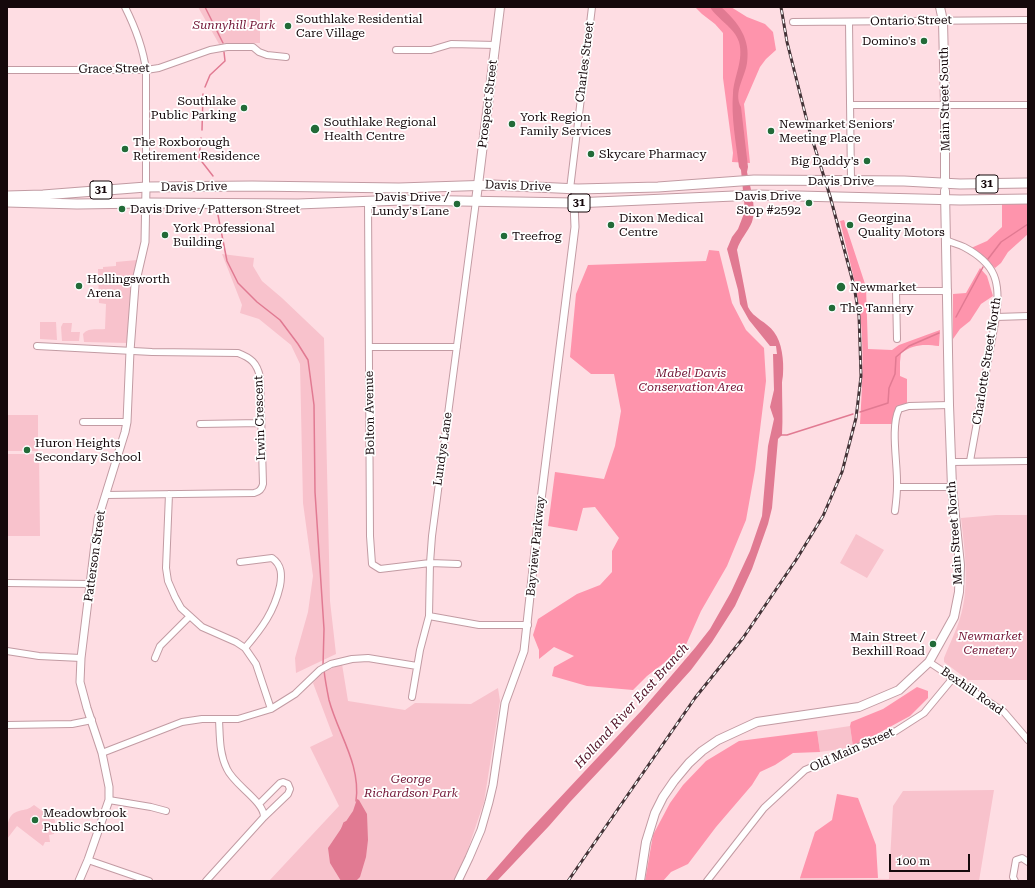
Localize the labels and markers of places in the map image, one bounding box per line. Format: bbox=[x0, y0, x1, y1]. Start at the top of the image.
place label: Southlake Residential Care Village bbox=[296, 12, 422, 40]
marker: Southlake Residential Care Village bbox=[283, 21, 293, 31]
place label: Domino's bbox=[862, 34, 916, 48]
marker: Domino's bbox=[919, 36, 929, 46]
place label: Southlake Public Parking bbox=[151, 94, 236, 122]
marker: Southlake Public Parking bbox=[239, 103, 249, 113]
place label: York Region Family Services bbox=[520, 110, 611, 138]
place label: Southlake Regional Health Centre bbox=[324, 115, 436, 143]
place label: Newmarket Seniors' Meeting Place bbox=[779, 117, 895, 145]
marker: York Region Family Services bbox=[507, 119, 517, 129]
marker: Southlake Regional Health Centre bbox=[309, 123, 321, 135]
marker: Newmarket Seniors' Meeting Place bbox=[766, 126, 776, 136]
place label: The Roxborough Retirement Residence bbox=[133, 135, 260, 163]
marker: The Roxborough Retirement Residence bbox=[120, 144, 130, 154]
place label: Skycare Pharmacy bbox=[599, 147, 706, 161]
marker: Skycare Pharmacy bbox=[586, 149, 596, 159]
place label: Big Daddy's bbox=[791, 154, 859, 168]
marker: Big Daddy's bbox=[862, 156, 872, 166]
place label: Davis Drive Stop #2592 bbox=[735, 189, 801, 217]
place label: Davis Drive / Lundy's Lane bbox=[372, 190, 449, 218]
marker: Davis Drive Stop #2592 bbox=[804, 198, 814, 208]
marker: Davis Drive / Lundy's Lane bbox=[452, 199, 462, 209]
place label: Davis Drive / Patterson Street bbox=[130, 202, 300, 216]
marker: Davis Drive / Patterson Street bbox=[117, 204, 127, 214]
place label: Dixon Medical Centre bbox=[619, 211, 703, 239]
place label: Georgina Quality Motors bbox=[858, 211, 945, 239]
marker: Dixon Medical Centre bbox=[606, 220, 616, 230]
marker: Georgina Quality Motors bbox=[845, 220, 855, 230]
place label: York Professional Building bbox=[173, 221, 275, 249]
place label: Treefrog bbox=[512, 229, 561, 243]
marker: York Professional Building bbox=[160, 230, 170, 240]
marker: Treefrog bbox=[499, 231, 509, 241]
place label: Hollingsworth Arena bbox=[87, 272, 170, 300]
place label: Newmarket bbox=[850, 280, 917, 294]
marker: Hollingsworth Arena bbox=[74, 281, 84, 291]
marker: Newmarket bbox=[835, 281, 847, 293]
place label: The Tannery bbox=[840, 301, 913, 315]
marker: The Tannery bbox=[827, 303, 837, 313]
place label: Huron Heights Secondary School bbox=[35, 436, 141, 464]
marker: Huron Heights Secondary School bbox=[22, 445, 32, 455]
place label: Main Street / Bexhill Road bbox=[850, 630, 925, 658]
marker: Main Street / Bexhill Road bbox=[928, 639, 938, 649]
place label: Meadowbrook Public School bbox=[43, 806, 127, 834]
marker: Meadowbrook Public School bbox=[30, 815, 40, 825]

